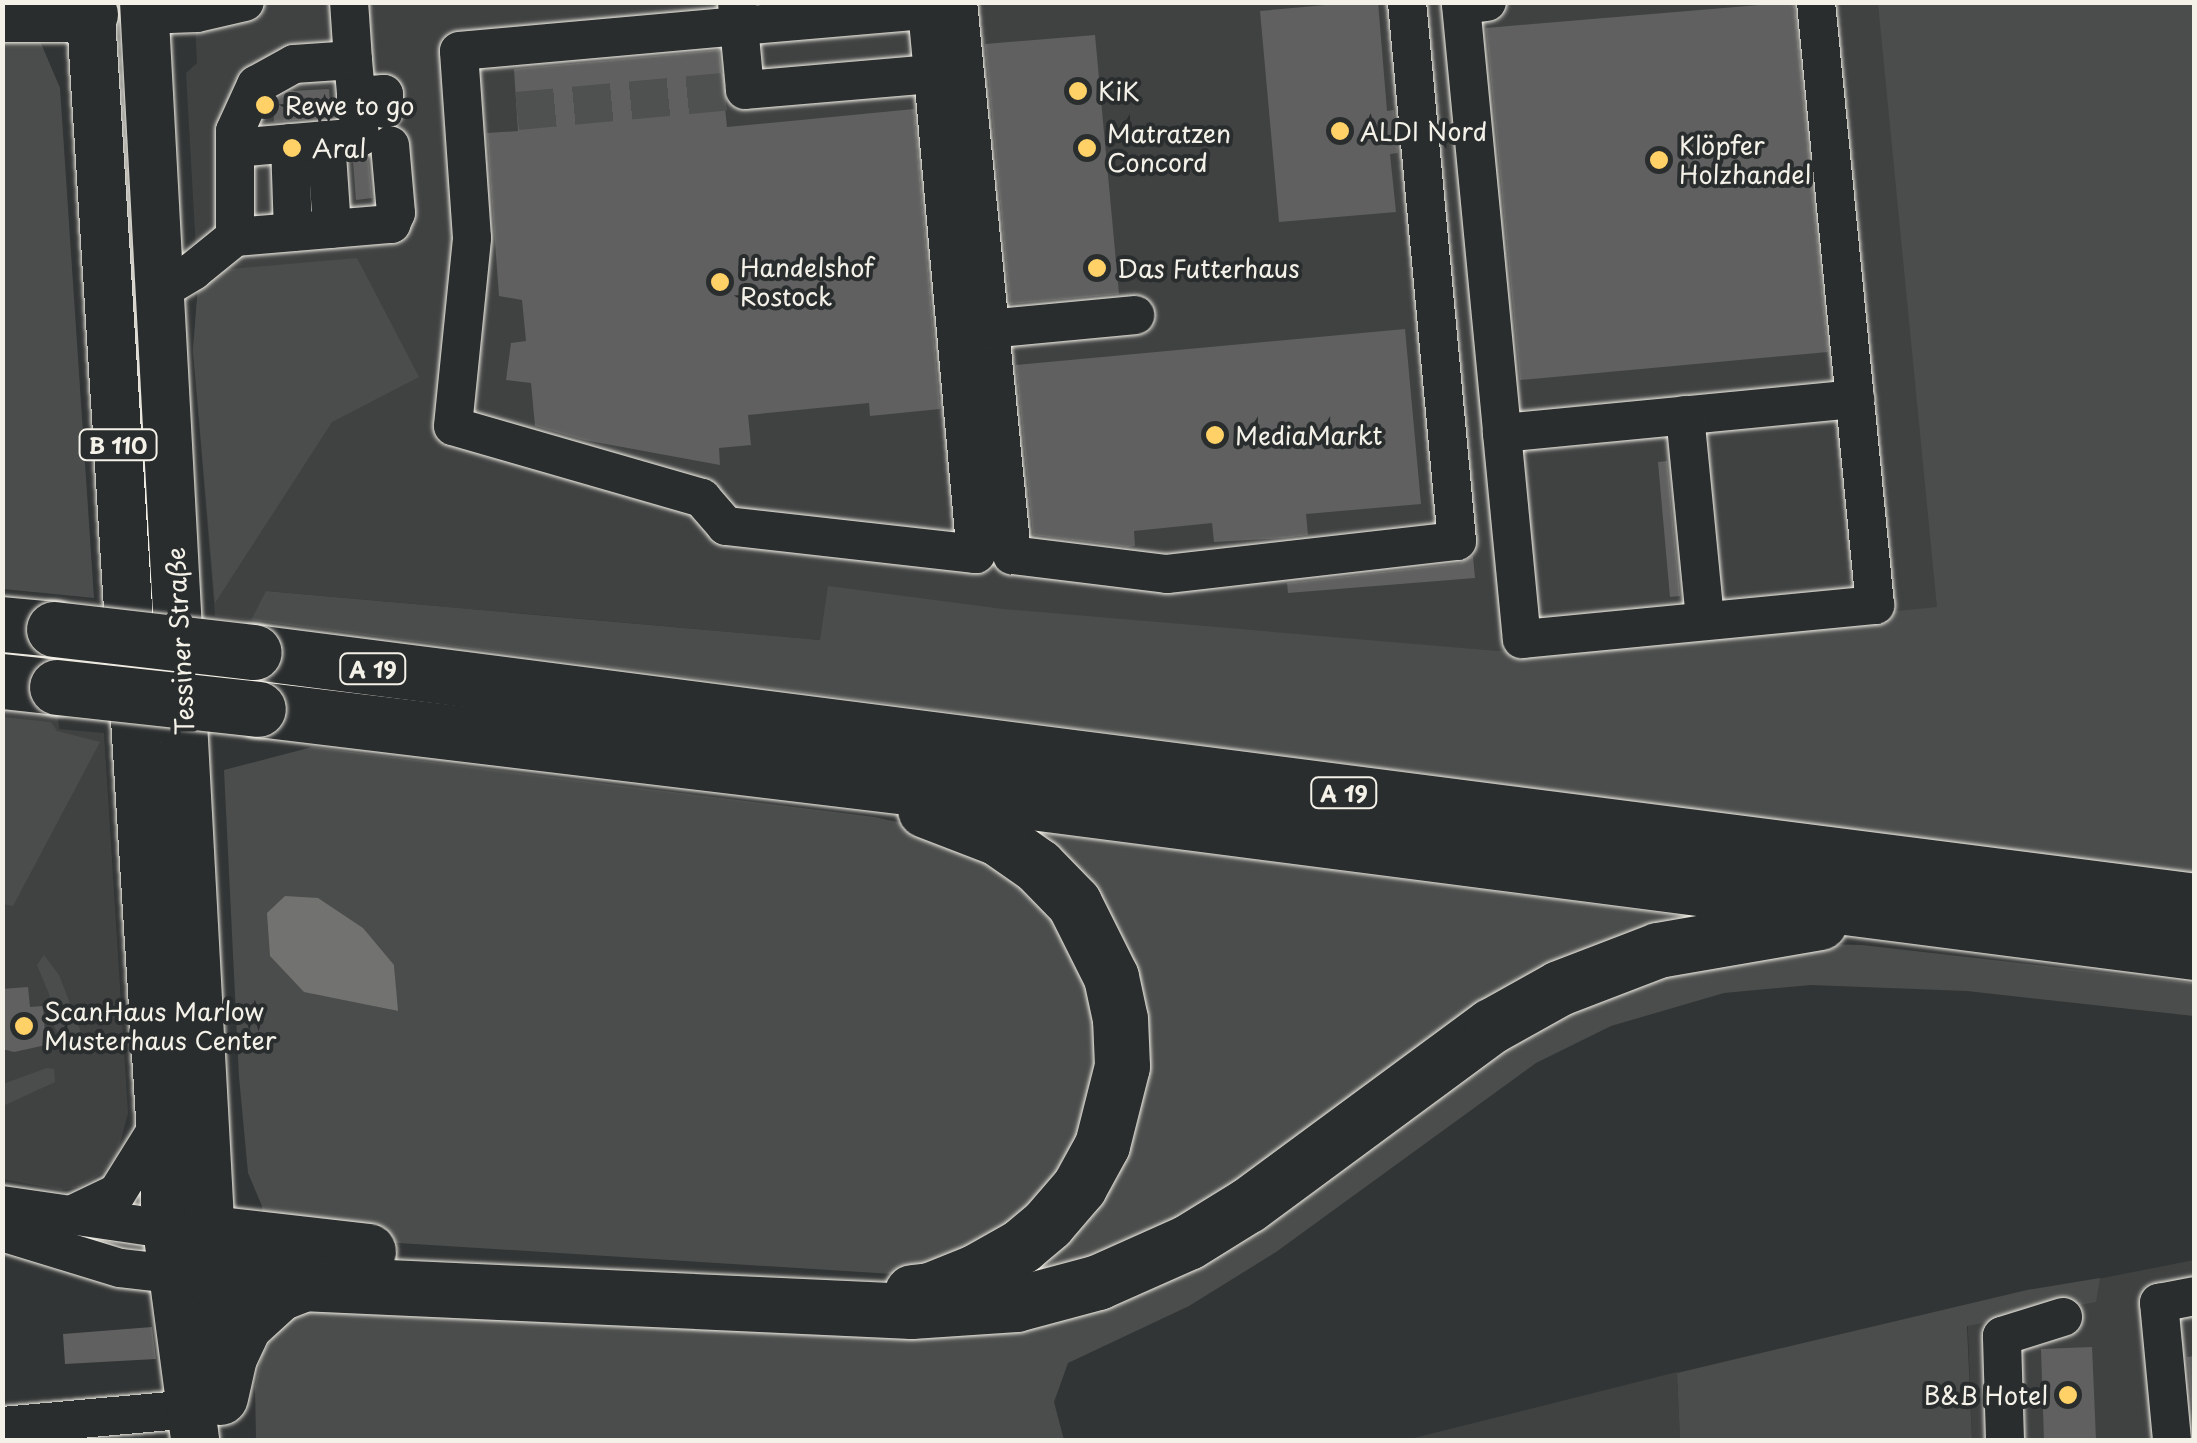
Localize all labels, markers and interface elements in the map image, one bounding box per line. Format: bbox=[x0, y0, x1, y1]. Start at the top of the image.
place label: KiK bbox=[1098, 76, 1140, 106]
marker: KiK bbox=[1067, 80, 1089, 102]
place label: Rewe to go bbox=[285, 90, 415, 120]
marker: Rewe to go bbox=[254, 94, 276, 116]
place label: ALDI Nord bbox=[1360, 116, 1491, 146]
place label: Matratzen Concord bbox=[1107, 119, 1231, 178]
marker: ALDI Nord bbox=[1329, 120, 1351, 142]
place label: Klöpfer Holzhandel bbox=[1679, 131, 1811, 190]
place label: Aral bbox=[312, 133, 366, 163]
marker: Aral bbox=[281, 137, 303, 159]
marker: Matratzen Concord bbox=[1076, 137, 1098, 159]
marker: Klöpfer Holzhandel bbox=[1648, 149, 1670, 171]
place label: Handelshof Rostock bbox=[740, 253, 874, 312]
place label: Das Futterhaus bbox=[1117, 253, 1302, 283]
marker: Das Futterhaus bbox=[1086, 257, 1108, 279]
marker: Handelshof Rostock bbox=[709, 271, 731, 293]
place label: MediaMarkt bbox=[1235, 420, 1383, 450]
marker: MediaMarkt bbox=[1204, 424, 1226, 446]
road number: B 110 bbox=[78, 428, 158, 462]
street label: Tessiner Straße bbox=[160, 546, 200, 736]
road number: A 19 bbox=[338, 652, 408, 686]
road number: A 19 bbox=[1309, 776, 1379, 810]
place label: ScanHaus Marlow Musterhaus Center bbox=[44, 997, 276, 1056]
marker: ScanHaus Marlow Musterhaus Center bbox=[13, 1015, 35, 1037]
place label: B&B Hotel bbox=[1924, 1380, 2048, 1410]
marker: B&B Hotel bbox=[2057, 1384, 2079, 1406]

